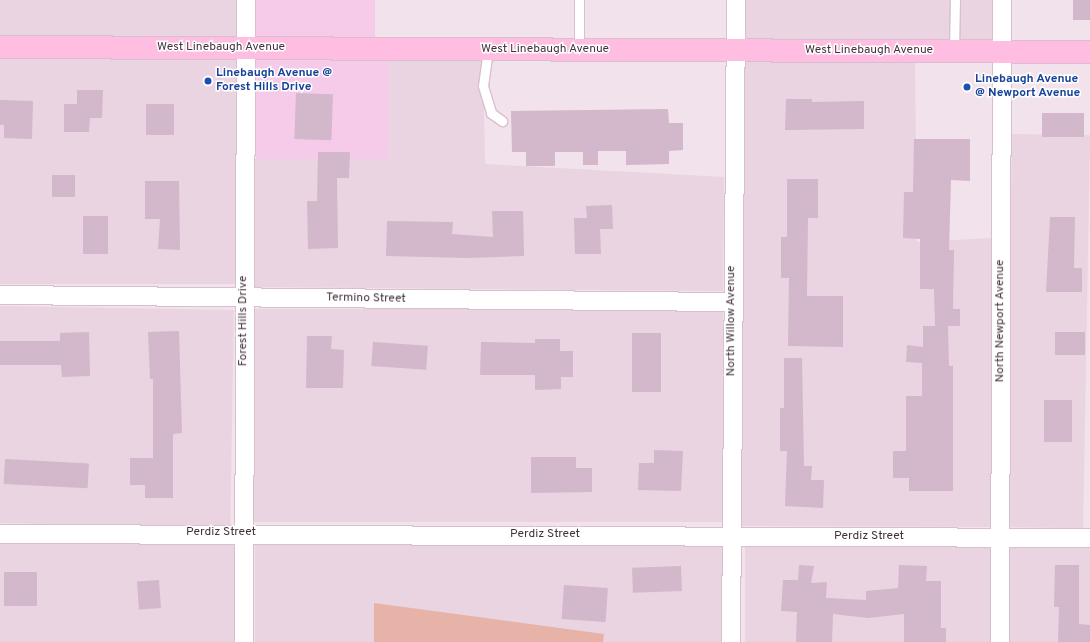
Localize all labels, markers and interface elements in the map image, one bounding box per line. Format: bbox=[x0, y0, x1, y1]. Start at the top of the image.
street label: West Linebaugh Avenue bbox=[157, 41, 285, 55]
street label: West Linebaugh Avenue bbox=[481, 43, 609, 57]
street label: West Linebaugh Avenue bbox=[805, 44, 933, 58]
place label: Linebaugh Avenue @ Forest Hills Drive bbox=[216, 67, 333, 95]
place label: Linebaugh Avenue @ Newport Avenue bbox=[975, 73, 1081, 101]
marker: Linebaugh Avenue @ Forest Hills Drive bbox=[203, 76, 213, 86]
marker: Linebaugh Avenue @ Newport Avenue bbox=[962, 82, 972, 92]
street label: North Newport Avenue bbox=[994, 259, 1008, 383]
street label: North Willow Avenue bbox=[725, 265, 739, 377]
street label: Forest Hills Drive bbox=[237, 276, 251, 366]
street label: Termino Street bbox=[326, 291, 406, 307]
street label: Perdiz Street bbox=[186, 526, 256, 540]
street label: Perdiz Street bbox=[510, 528, 580, 542]
street label: Perdiz Street bbox=[834, 530, 904, 544]

